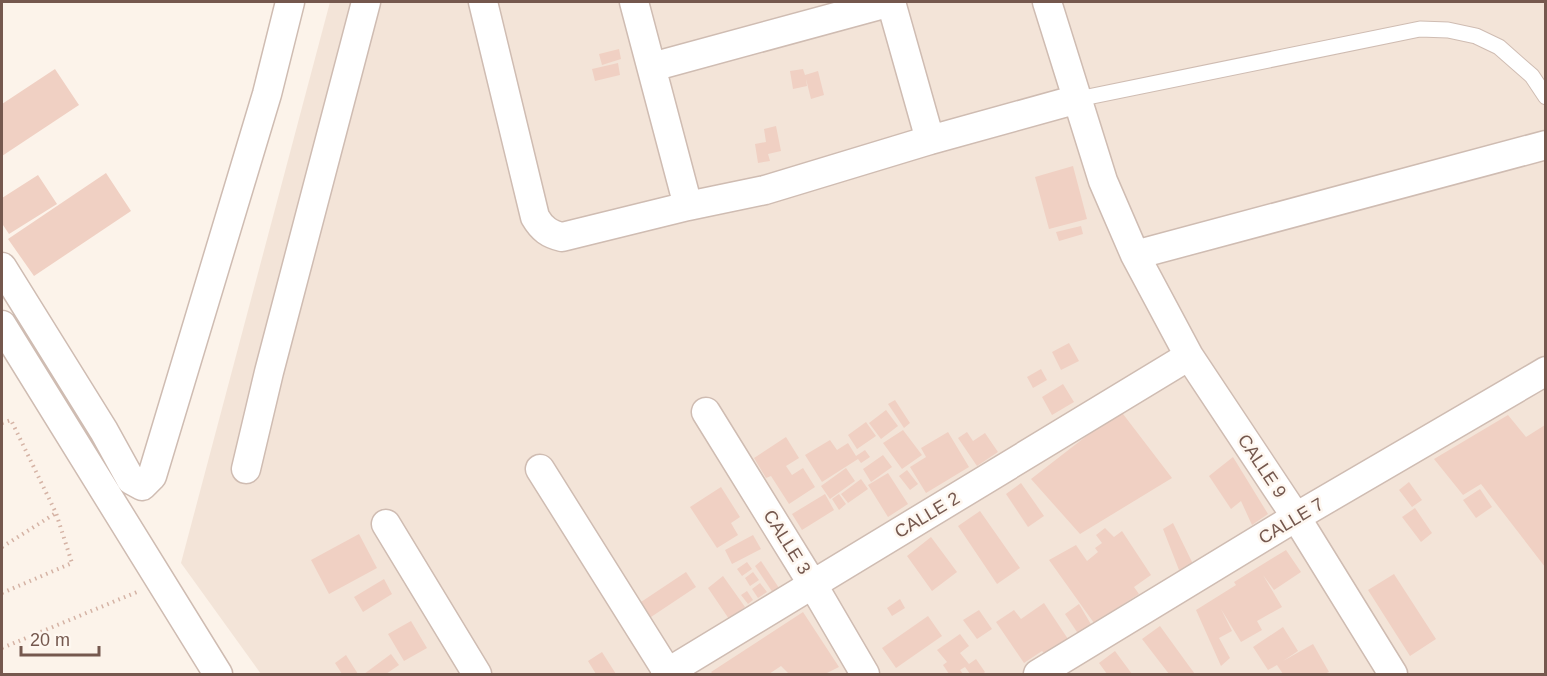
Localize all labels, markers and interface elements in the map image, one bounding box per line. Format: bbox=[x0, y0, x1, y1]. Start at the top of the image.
street label: CALLE 9 bbox=[1234, 431, 1290, 501]
street label: CALLE 2 bbox=[891, 488, 963, 542]
street label: CALLE 7 bbox=[1255, 494, 1327, 548]
street label: CALLE 3 bbox=[759, 506, 815, 578]
scale bar bbox=[21, 619, 99, 657]
text: 20 m bbox=[30, 630, 70, 650]

